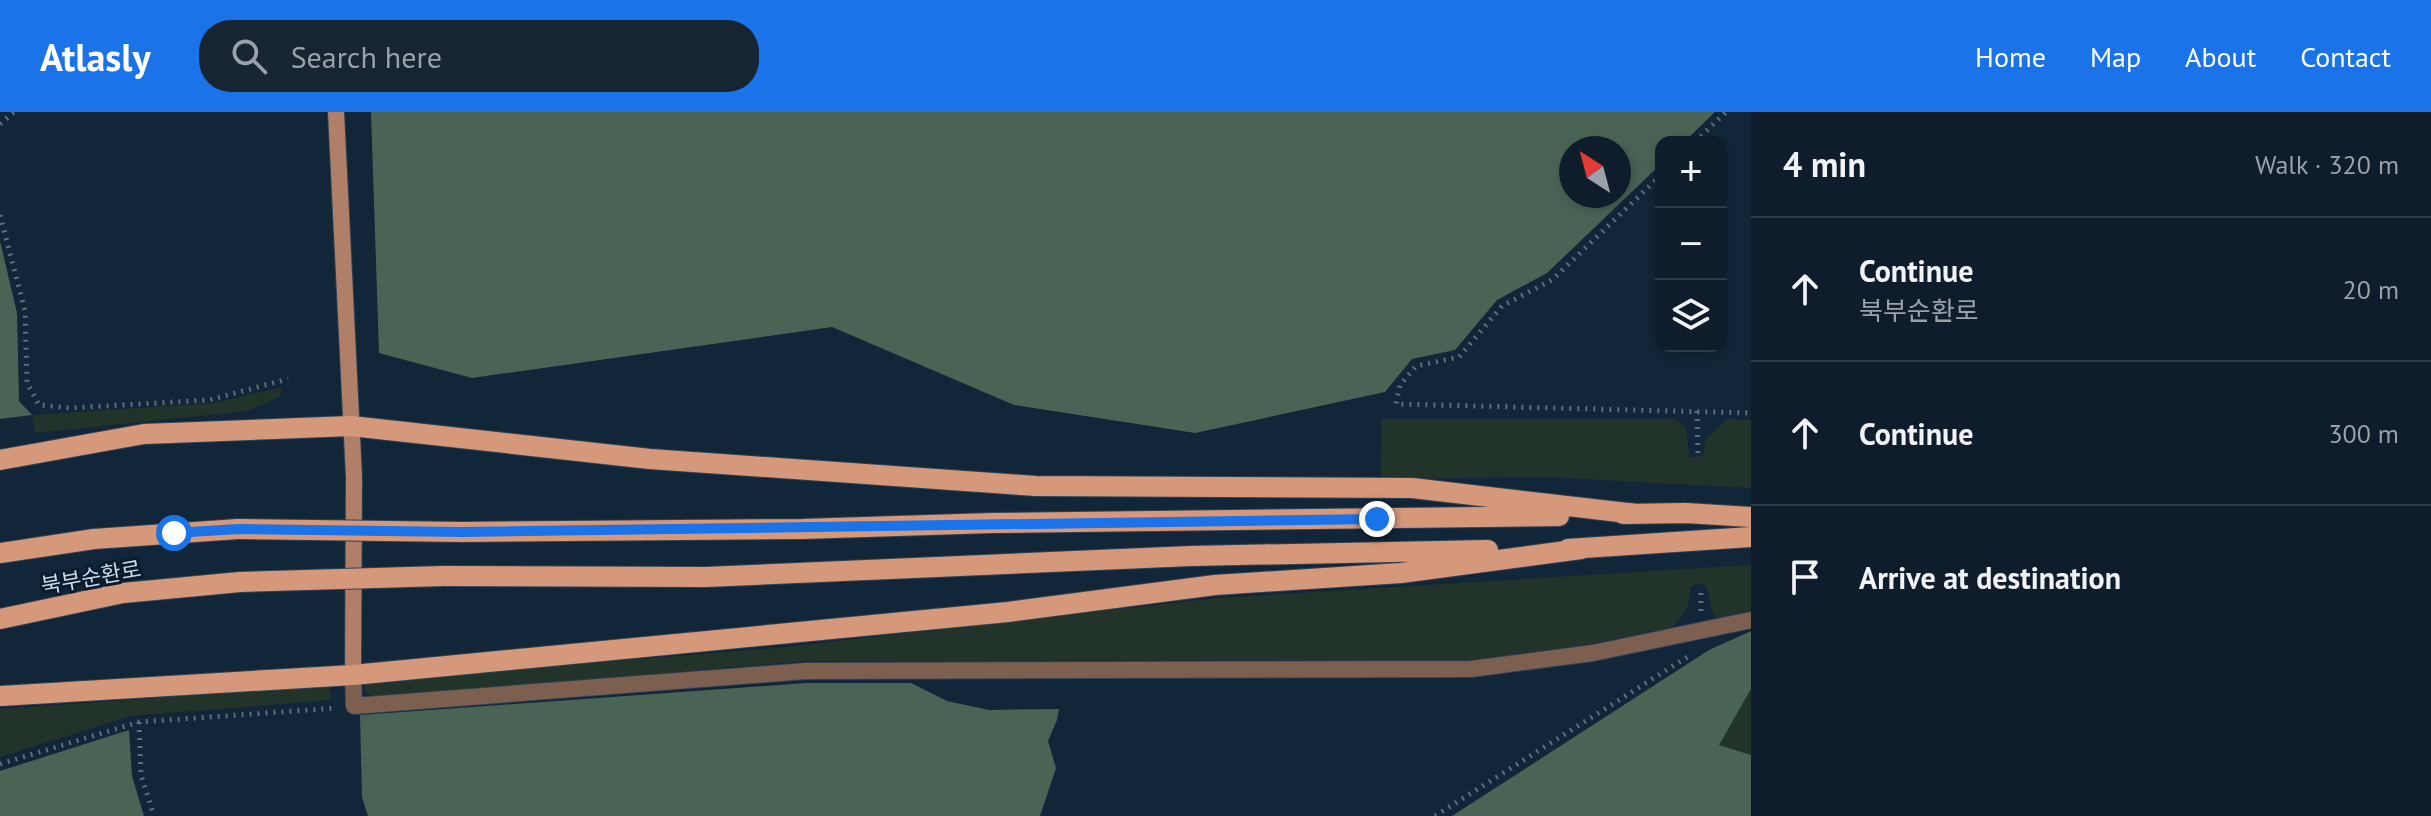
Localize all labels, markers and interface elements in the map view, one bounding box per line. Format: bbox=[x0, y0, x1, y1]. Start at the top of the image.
search box bbox=[199, 20, 759, 92]
text: Atlasly bbox=[40, 32, 151, 81]
icon: search bbox=[227, 34, 271, 78]
text: Search here bbox=[291, 37, 442, 76]
text: Home bbox=[1975, 38, 2046, 75]
text: Map bbox=[2090, 38, 2141, 75]
text: About bbox=[2185, 38, 2256, 75]
text: Contact bbox=[2300, 38, 2391, 75]
north arrow bbox=[1559, 136, 1631, 208]
map controls bbox=[1655, 136, 1727, 352]
button: + bbox=[1655, 136, 1727, 208]
text: 4 min bbox=[1783, 142, 1866, 186]
text: Walk · 320 m bbox=[2255, 148, 2399, 181]
button: − bbox=[1655, 208, 1727, 280]
text: Continue bbox=[1859, 251, 1973, 290]
icon: ahead bbox=[1783, 267, 1827, 311]
text: 20 m bbox=[2343, 273, 2399, 306]
button: layers bbox=[1655, 280, 1727, 352]
text: 북부순환로 bbox=[1859, 294, 1979, 327]
icon: ahead bbox=[1783, 411, 1827, 455]
text: Continue bbox=[1859, 414, 1973, 453]
text: 300 m bbox=[2328, 417, 2399, 450]
route end bbox=[1359, 501, 1395, 537]
route start bbox=[156, 515, 192, 551]
street label: 북부순환로 bbox=[39, 554, 143, 600]
icon: arrive bbox=[1783, 555, 1827, 599]
text: Arrive at destination bbox=[1859, 558, 2121, 597]

